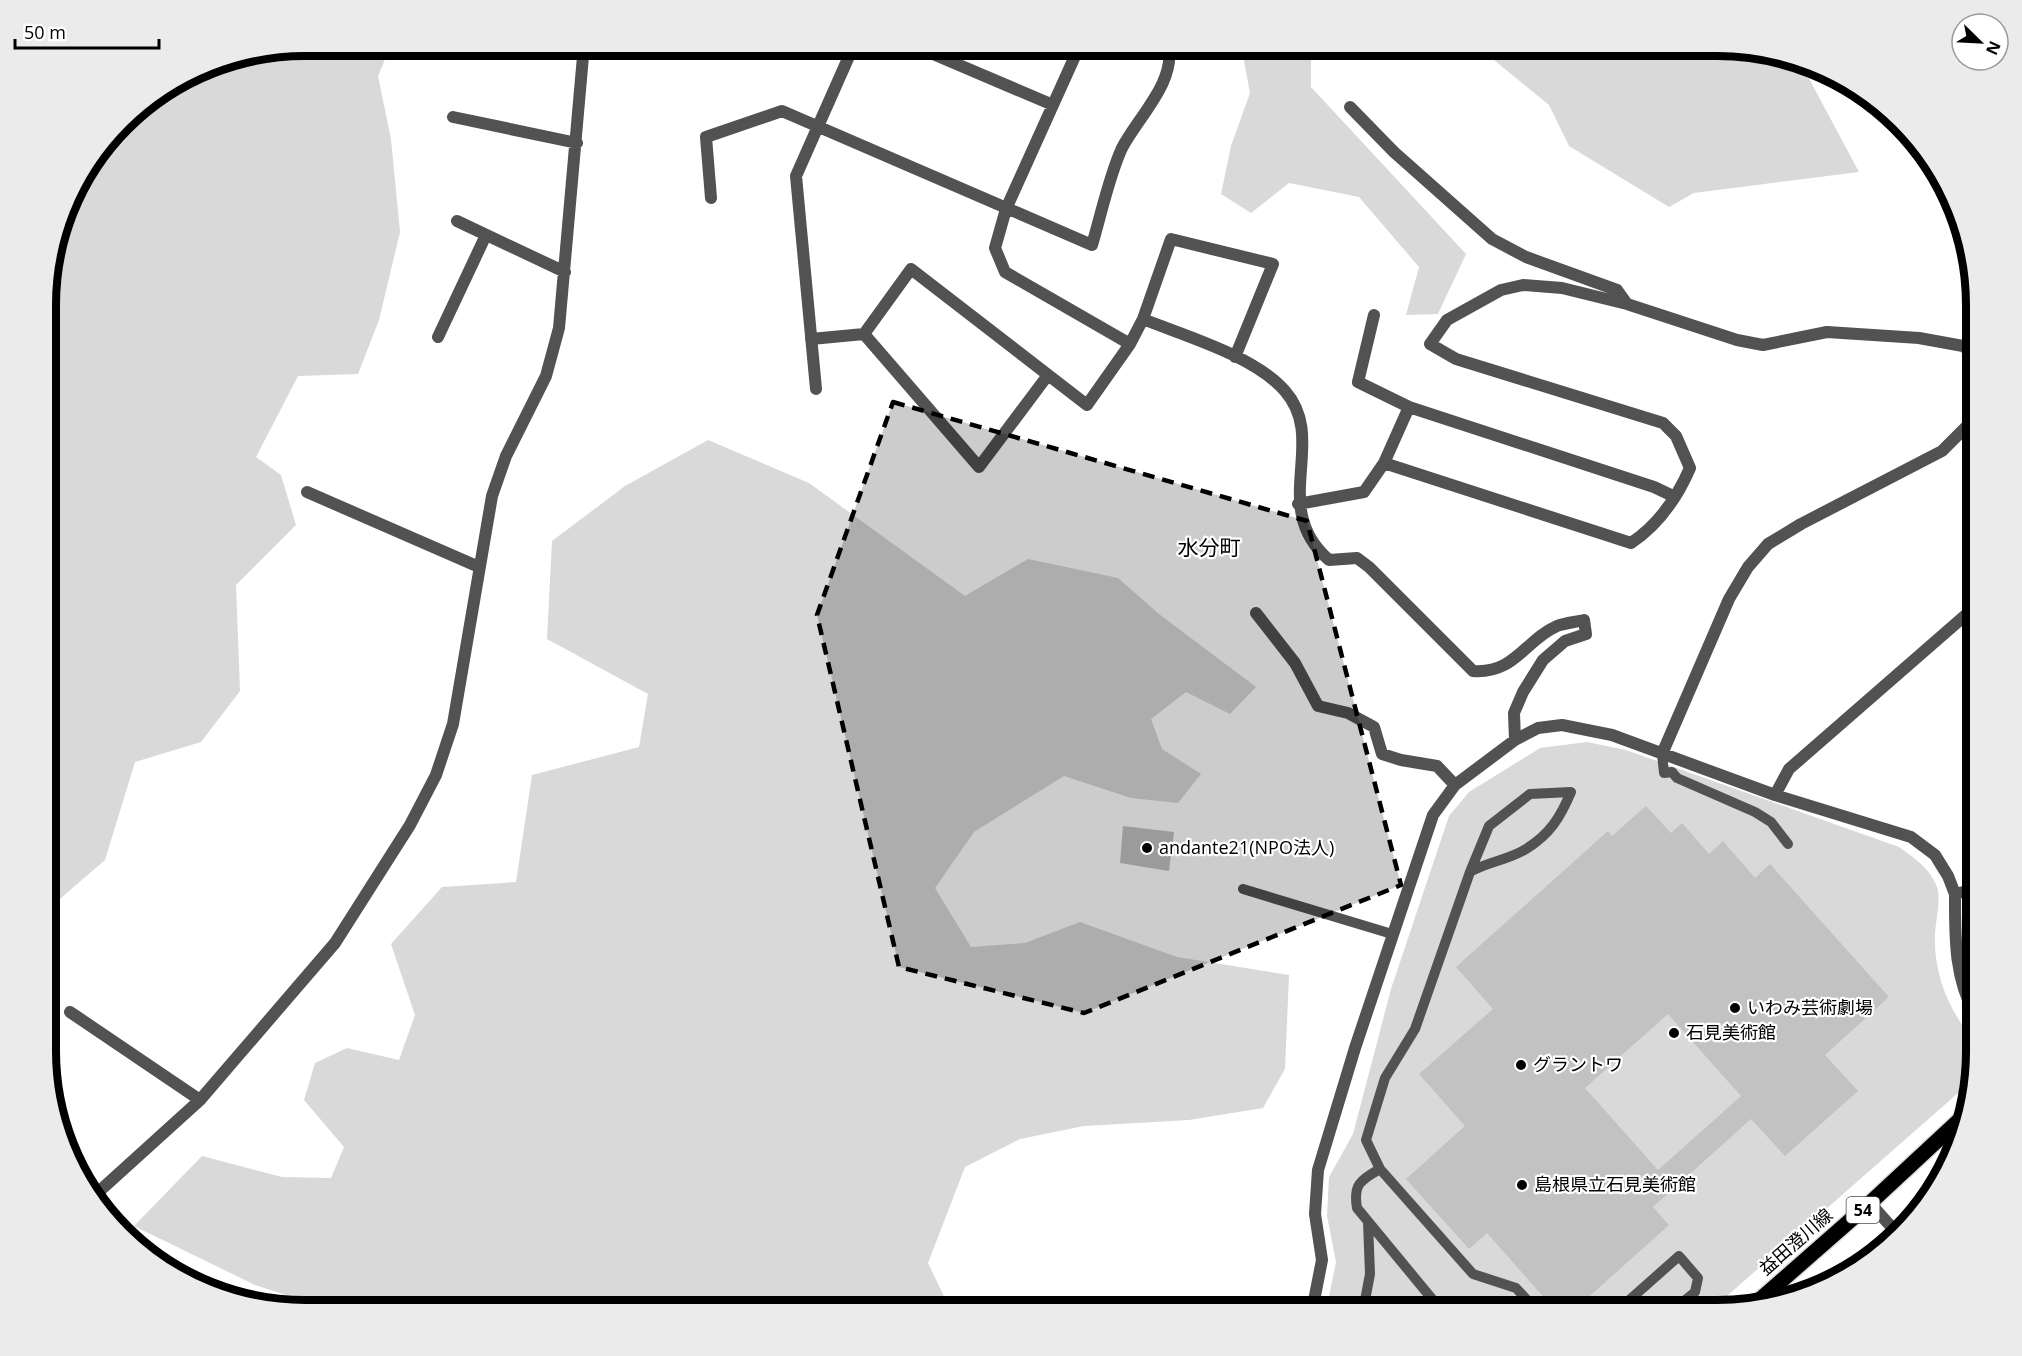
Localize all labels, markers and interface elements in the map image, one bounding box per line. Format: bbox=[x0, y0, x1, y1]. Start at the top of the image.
scale bar bbox=[15, 12, 159, 50]
north arrow bbox=[1950, 12, 2010, 72]
text: 50 m bbox=[24, 20, 66, 44]
text: N bbox=[1981, 38, 2006, 59]
district label: 水分町 bbox=[1178, 533, 1241, 561]
place label: andante21(NPO法人) bbox=[1159, 835, 1334, 859]
marker: andante21(NPO法人) bbox=[1140, 841, 1154, 855]
place label: いわみ芸術劇場 bbox=[1747, 995, 1873, 1019]
marker: いわみ芸術劇場 bbox=[1728, 1001, 1742, 1015]
place label: 石見美術館 bbox=[1686, 1020, 1776, 1044]
marker: 石見美術館 bbox=[1667, 1026, 1681, 1040]
place label: グラントワ bbox=[1533, 1052, 1623, 1076]
marker: グラントワ bbox=[1514, 1058, 1528, 1072]
place label: 島根県立石見美術館 bbox=[1534, 1172, 1696, 1196]
marker: 島根県立石見美術館 bbox=[1515, 1178, 1529, 1192]
road number: 54 bbox=[1846, 1197, 1880, 1223]
street label: 益田澄川線 bbox=[1754, 1203, 1837, 1280]

